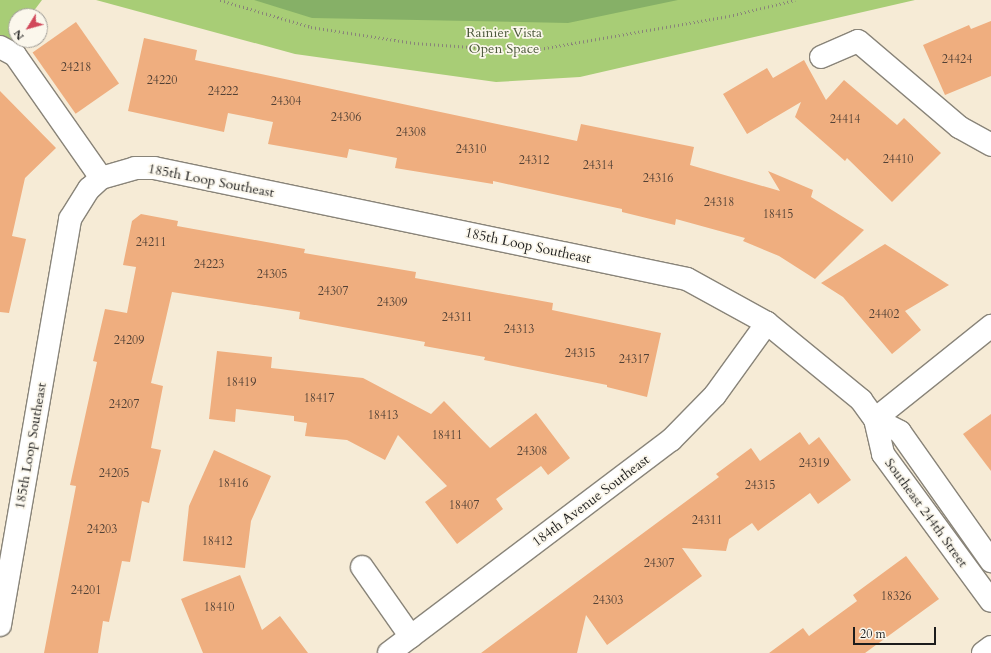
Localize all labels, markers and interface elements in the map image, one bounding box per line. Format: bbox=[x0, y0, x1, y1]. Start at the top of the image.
north arrow bbox=[8, 8, 48, 48]
park label: Rainier Vista Open Space bbox=[466, 25, 542, 58]
text: N bbox=[10, 27, 28, 43]
house number: 24424 bbox=[942, 53, 972, 67]
house number: 24218 bbox=[61, 61, 91, 75]
house number: 24220 bbox=[147, 74, 177, 88]
house number: 24222 bbox=[208, 85, 238, 99]
house number: 24304 bbox=[271, 95, 301, 109]
house number: 24306 bbox=[331, 111, 361, 125]
house number: 24414 bbox=[830, 113, 860, 127]
house number: 24308 bbox=[396, 126, 426, 140]
house number: 24310 bbox=[456, 143, 486, 157]
house number: 24410 bbox=[883, 153, 913, 167]
house number: 24312 bbox=[519, 154, 549, 168]
house number: 24314 bbox=[583, 159, 613, 173]
street label: 185th Loop Southeast bbox=[147, 161, 275, 201]
house number: 24316 bbox=[643, 172, 673, 186]
house number: 24318 bbox=[704, 196, 734, 210]
house number: 18415 bbox=[763, 208, 793, 222]
street label: 185th Loop Southeast bbox=[464, 224, 592, 268]
house number: 24211 bbox=[136, 236, 166, 250]
house number: 24223 bbox=[194, 258, 224, 272]
house number: 24305 bbox=[257, 268, 287, 282]
house number: 24307 bbox=[318, 285, 348, 299]
house number: 24309 bbox=[377, 296, 407, 310]
house number: 24402 bbox=[869, 308, 899, 322]
house number: 24311 bbox=[442, 311, 472, 325]
house number: 24313 bbox=[504, 323, 534, 337]
house number: 24209 bbox=[114, 334, 144, 348]
house number: 24315 bbox=[565, 347, 595, 361]
house number: 24317 bbox=[619, 353, 649, 367]
house number: 18419 bbox=[226, 376, 256, 390]
street label: 185th Loop Southeast bbox=[12, 381, 50, 511]
house number: 18417 bbox=[304, 392, 334, 406]
house number: 24207 bbox=[109, 398, 139, 412]
house number: 18413 bbox=[368, 409, 398, 423]
house number: 18411 bbox=[432, 429, 462, 443]
house number: 24308 bbox=[517, 445, 547, 459]
street label: 184th Avenue Southeast bbox=[529, 451, 653, 551]
street label: Southeast 244th Street bbox=[881, 455, 971, 571]
house number: 24319 bbox=[799, 457, 829, 471]
house number: 24205 bbox=[99, 467, 129, 481]
house number: 18416 bbox=[218, 477, 248, 491]
house number: 24315 bbox=[745, 479, 775, 493]
house number: 18407 bbox=[449, 499, 479, 513]
house number: 24311 bbox=[692, 514, 722, 528]
house number: 24203 bbox=[87, 523, 117, 537]
house number: 18412 bbox=[202, 535, 232, 549]
house number: 24307 bbox=[644, 557, 674, 571]
house number: 24201 bbox=[71, 584, 101, 598]
house number: 18326 bbox=[881, 590, 911, 604]
house number: 24303 bbox=[593, 594, 623, 608]
house number: 18410 bbox=[204, 601, 234, 615]
scale bar bbox=[855, 619, 938, 645]
text: 20 m bbox=[860, 626, 886, 642]

